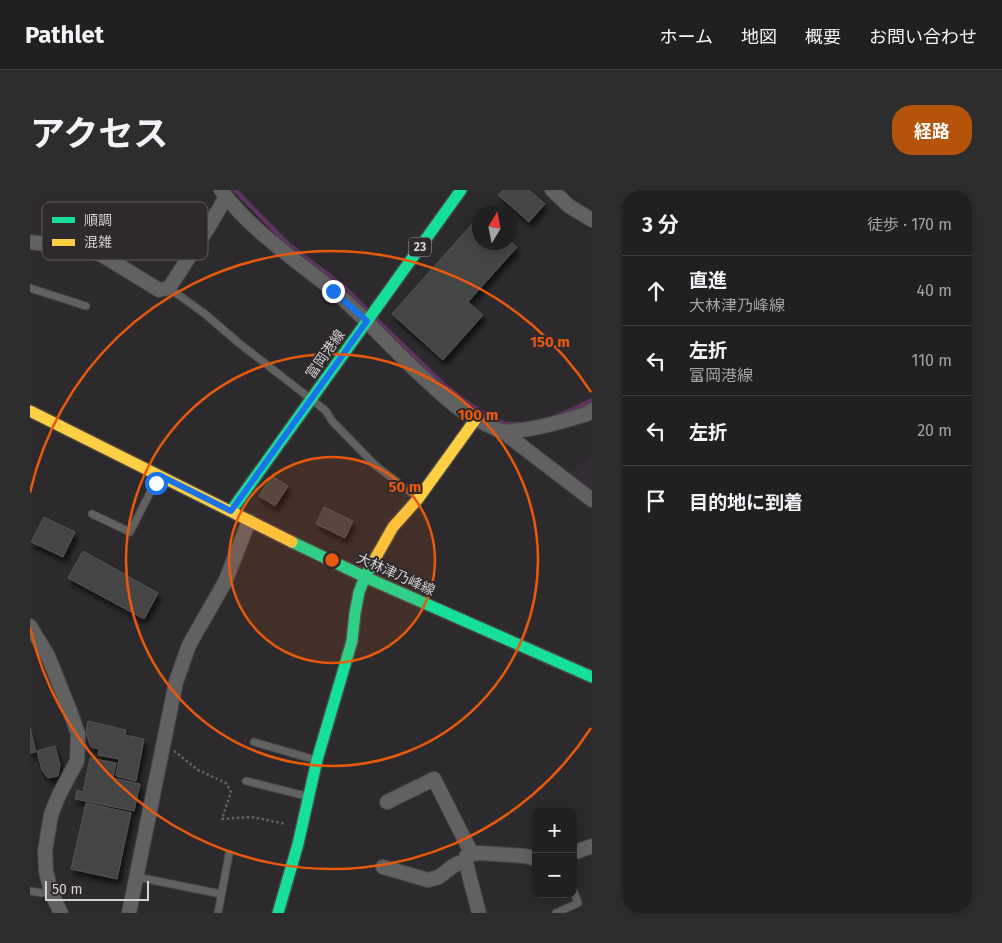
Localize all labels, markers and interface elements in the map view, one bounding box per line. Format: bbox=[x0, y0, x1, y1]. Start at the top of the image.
text: Pathlet bbox=[25, 21, 104, 49]
text: ホーム bbox=[660, 26, 713, 48]
text: 地図 bbox=[741, 26, 777, 48]
text: 概要 bbox=[805, 26, 841, 48]
text: お問い合わせ bbox=[869, 26, 977, 48]
button: 経路 bbox=[892, 105, 972, 155]
text: アクセス bbox=[30, 113, 168, 155]
legend bbox=[42, 202, 208, 260]
north arrow bbox=[472, 205, 517, 250]
text: 順調 bbox=[84, 212, 112, 229]
text: 3 分 bbox=[642, 212, 679, 238]
text: 徒歩 · 170 m bbox=[867, 215, 952, 234]
text: 混雑 bbox=[84, 234, 112, 251]
road number: 23 bbox=[409, 238, 431, 256]
text: 直進 bbox=[689, 269, 727, 292]
icon: ahead bbox=[642, 277, 670, 305]
route end bbox=[322, 280, 345, 303]
text: 40 m bbox=[917, 281, 952, 300]
text: 大林津乃峰線 bbox=[689, 296, 785, 315]
street label: 富岡港線 bbox=[302, 326, 348, 382]
text: 150 m bbox=[530, 333, 570, 351]
text: 左折 bbox=[689, 339, 727, 362]
icon: left bbox=[642, 347, 670, 375]
text: 110 m bbox=[911, 351, 952, 370]
text: 富岡港線 bbox=[689, 366, 753, 385]
text: 100 m bbox=[458, 406, 498, 424]
icon: left bbox=[642, 417, 670, 445]
text: 左折 bbox=[689, 421, 727, 444]
text: 20 m bbox=[917, 421, 952, 440]
route start bbox=[145, 472, 168, 495]
text: 50 m bbox=[388, 478, 422, 496]
icon: arrive bbox=[642, 487, 670, 515]
text: 目的地に到着 bbox=[689, 491, 803, 514]
street label: 大林津乃峰線 bbox=[354, 550, 438, 599]
centre of rings bbox=[323, 551, 341, 569]
map controls bbox=[532, 808, 577, 898]
button: + bbox=[532, 808, 577, 853]
button: − bbox=[532, 853, 577, 898]
scale bar bbox=[45, 878, 149, 901]
text: 50 m bbox=[52, 881, 83, 898]

